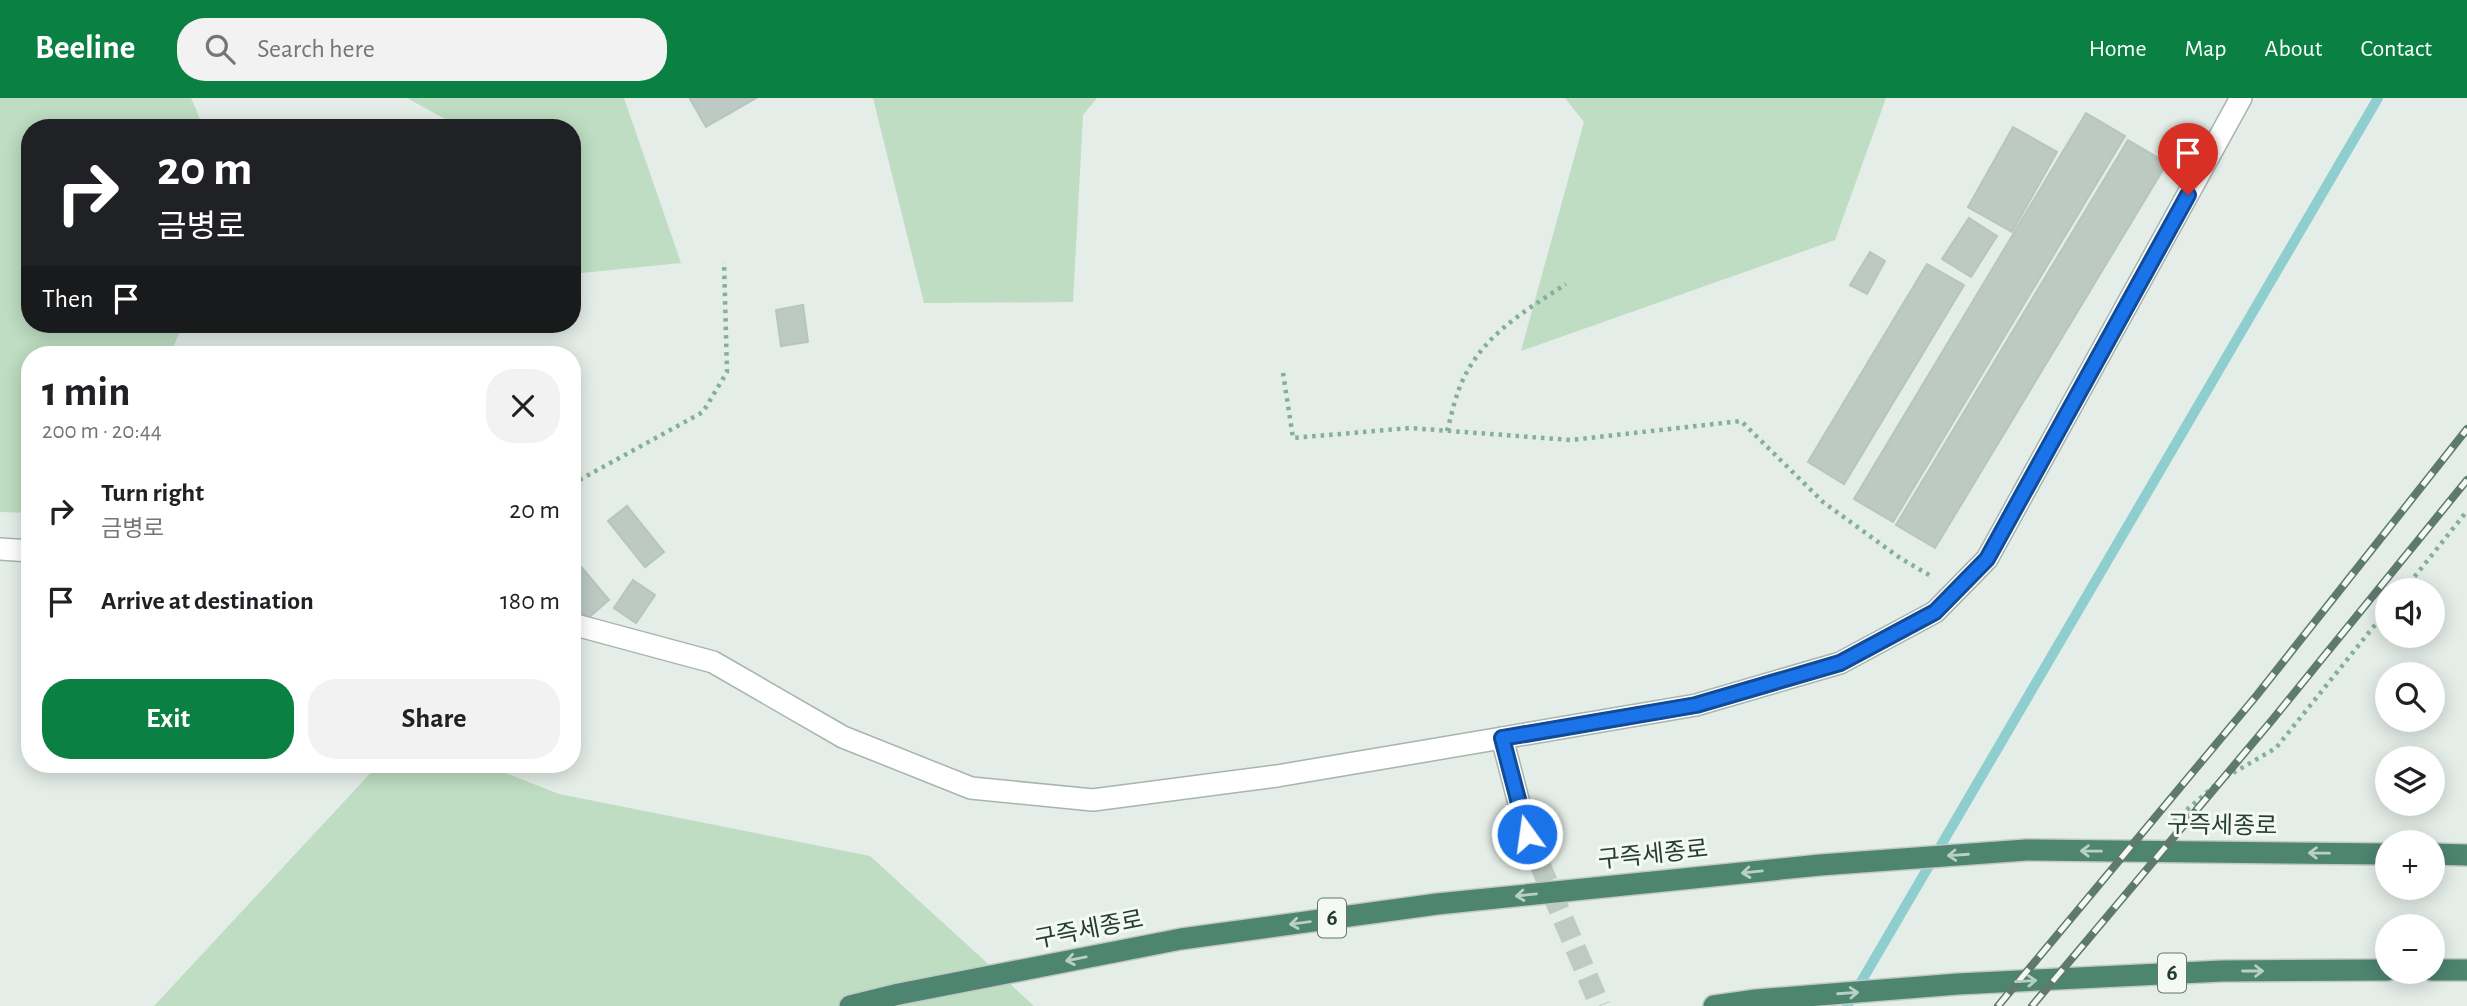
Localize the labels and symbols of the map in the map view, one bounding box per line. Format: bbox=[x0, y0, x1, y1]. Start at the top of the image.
pin bbox=[2158, 123, 2218, 195]
position arrow bbox=[1490, 797, 1564, 871]
street label: 구즉세종로 bbox=[2167, 812, 2277, 839]
street label: 구즉세종로 bbox=[1597, 836, 1709, 873]
one-way arrow bbox=[2080, 844, 2103, 858]
one-way arrow bbox=[2308, 846, 2331, 860]
one-way arrow bbox=[1947, 849, 1969, 862]
one-way arrow bbox=[1741, 865, 1764, 878]
one-way arrow bbox=[1515, 888, 1538, 901]
road number: 6 bbox=[1318, 898, 1346, 938]
street label: 구즉세종로 bbox=[1032, 907, 1145, 952]
one-way arrow bbox=[1289, 916, 1312, 929]
one-way arrow bbox=[1065, 953, 1088, 967]
road number: 6 bbox=[2158, 954, 2186, 992]
one-way arrow bbox=[2242, 964, 2265, 978]
one-way arrow bbox=[2014, 974, 2037, 987]
one-way arrow bbox=[1836, 986, 1859, 999]

